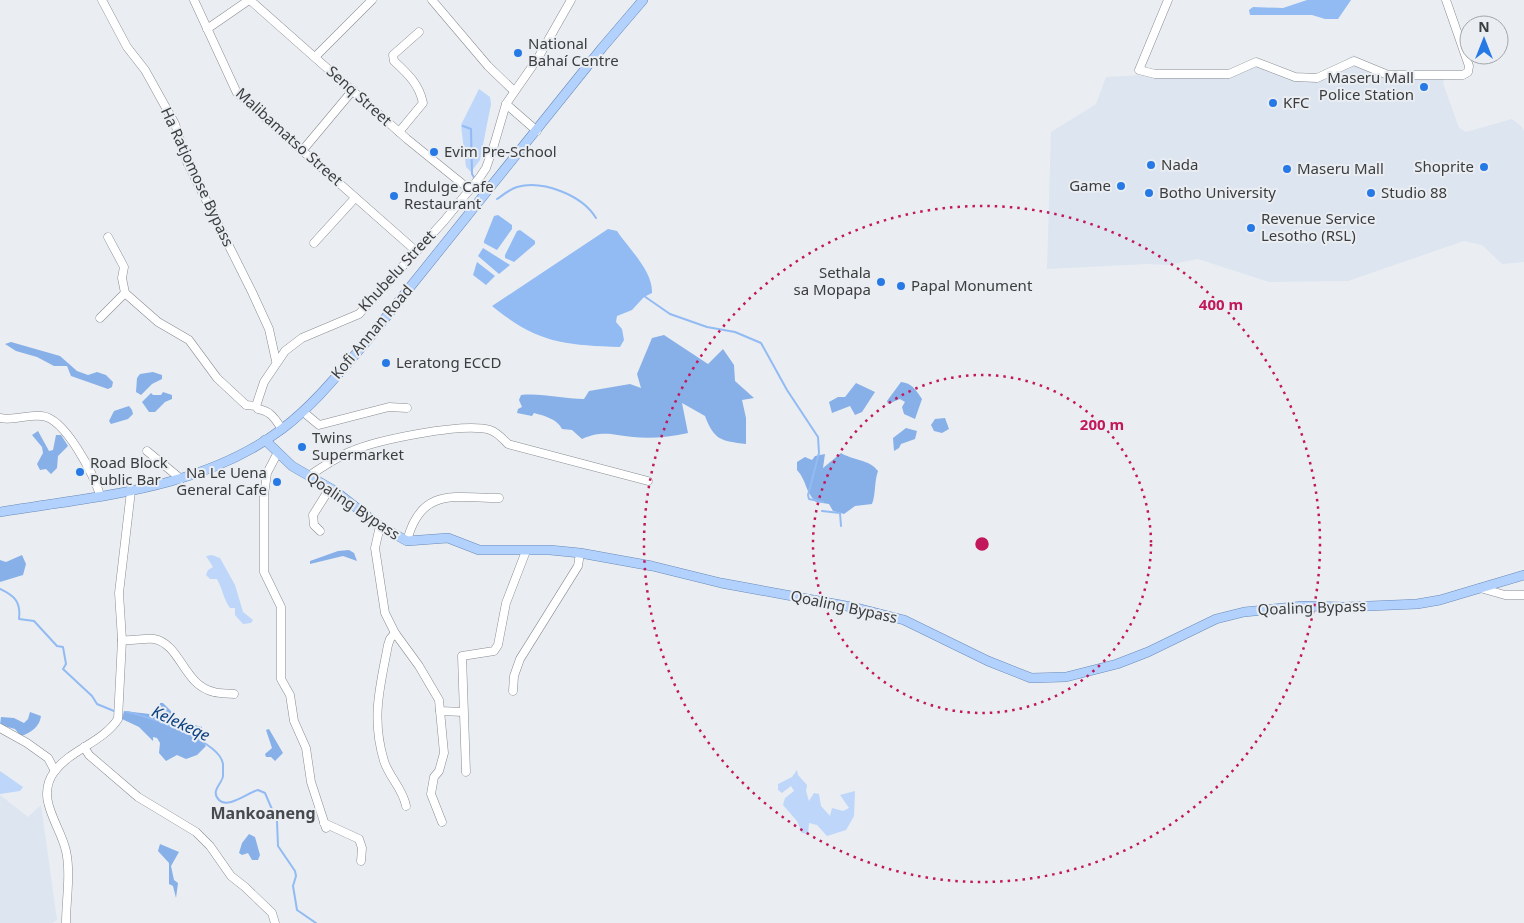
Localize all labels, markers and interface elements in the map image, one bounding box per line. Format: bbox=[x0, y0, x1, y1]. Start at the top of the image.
north arrow bbox=[1459, 15, 1509, 65]
text: N bbox=[1478, 17, 1490, 36]
place label: National Bahaí Centre bbox=[528, 33, 619, 70]
marker: National Bahaí Centre bbox=[512, 47, 524, 59]
street label: Senq Street bbox=[323, 61, 397, 130]
place label: Maseru Mall Police Station bbox=[1319, 67, 1414, 104]
marker: Maseru Mall Police Station bbox=[1418, 81, 1430, 93]
street label: Malibamatso Street bbox=[232, 83, 348, 190]
place label: KFC bbox=[1283, 92, 1310, 112]
marker: KFC bbox=[1267, 97, 1279, 109]
street label: Ha Ratjomose Bypass bbox=[157, 104, 239, 249]
place label: Evim Pre-School bbox=[444, 141, 557, 161]
marker: Evim Pre-School bbox=[428, 146, 440, 158]
place label: Nada bbox=[1161, 154, 1198, 174]
place label: Shoprite bbox=[1414, 156, 1474, 176]
place label: Maseru Mall bbox=[1297, 158, 1384, 178]
marker: Nada bbox=[1145, 159, 1157, 171]
marker: Shoprite bbox=[1478, 161, 1490, 173]
marker: Maseru Mall bbox=[1281, 163, 1293, 175]
place label: Game bbox=[1069, 175, 1111, 195]
place label: Indulge Cafe Restaurant bbox=[404, 176, 494, 213]
marker: Game bbox=[1115, 180, 1127, 192]
place label: Botho University bbox=[1159, 182, 1276, 202]
place label: Studio 88 bbox=[1381, 182, 1447, 202]
marker: Botho University bbox=[1143, 187, 1155, 199]
marker: Studio 88 bbox=[1365, 187, 1377, 199]
marker: Indulge Cafe Restaurant bbox=[388, 190, 400, 202]
place label: Revenue Service Lesotho (RSL) bbox=[1261, 208, 1376, 245]
marker: Revenue Service Lesotho (RSL) bbox=[1245, 222, 1257, 234]
street label: Khubelu Street bbox=[353, 225, 440, 315]
place label: Sethala sa Mopapa bbox=[794, 262, 871, 299]
place label: Papal Monument bbox=[911, 275, 1033, 295]
marker: Sethala sa Mopapa bbox=[875, 276, 887, 288]
street label: Kofi Annan Road bbox=[326, 280, 417, 383]
marker: Papal Monument bbox=[895, 280, 907, 292]
text: 400 m bbox=[1199, 294, 1243, 314]
place label: Leratong ECCD bbox=[396, 352, 502, 372]
marker: Leratong ECCD bbox=[380, 357, 392, 369]
text: 200 m bbox=[1080, 414, 1124, 434]
place label: Twins Supermarket bbox=[312, 427, 404, 464]
marker: Twins Supermarket bbox=[296, 441, 308, 453]
place label: Road Block Public Bar bbox=[90, 452, 168, 489]
place label: Na Le Uena General Cafe bbox=[176, 462, 267, 499]
marker: Road Block Public Bar bbox=[74, 466, 86, 478]
street label: Qoaling Bypass bbox=[303, 466, 404, 544]
marker: Na Le Uena General Cafe bbox=[271, 476, 283, 488]
centre of rings bbox=[973, 535, 991, 553]
street label: Qoaling Bypass bbox=[789, 585, 899, 627]
street label: Qoaling Bypass bbox=[1257, 595, 1367, 619]
water label: Kelekeqe bbox=[148, 700, 214, 746]
district label: Mankoaneng bbox=[210, 802, 316, 824]

